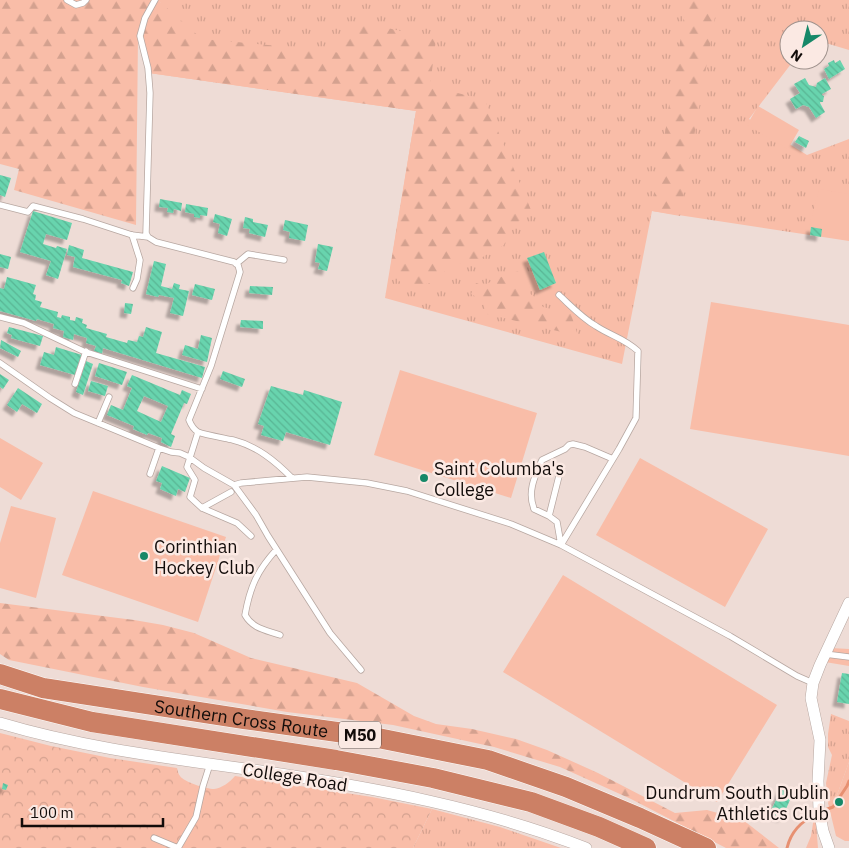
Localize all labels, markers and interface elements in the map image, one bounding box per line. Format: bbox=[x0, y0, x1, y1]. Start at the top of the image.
north arrow bbox=[779, 20, 829, 70]
text: N bbox=[787, 45, 806, 66]
place label: Saint Columba's College bbox=[434, 457, 564, 501]
marker: Saint Columba's College bbox=[418, 472, 430, 484]
place label: Corinthian Hockey Club bbox=[154, 535, 255, 579]
marker: Corinthian Hockey Club bbox=[138, 550, 150, 562]
street label: Southern Cross Route bbox=[153, 694, 330, 742]
road number: M50 bbox=[339, 722, 381, 748]
street label: College Road bbox=[241, 757, 349, 797]
place label: Dundrum South Dublin Athletics Club bbox=[645, 781, 829, 825]
scale bar bbox=[22, 796, 164, 828]
marker: Dundrum South Dublin Athletics Club bbox=[833, 796, 845, 808]
text: 100 m bbox=[30, 803, 74, 822]

